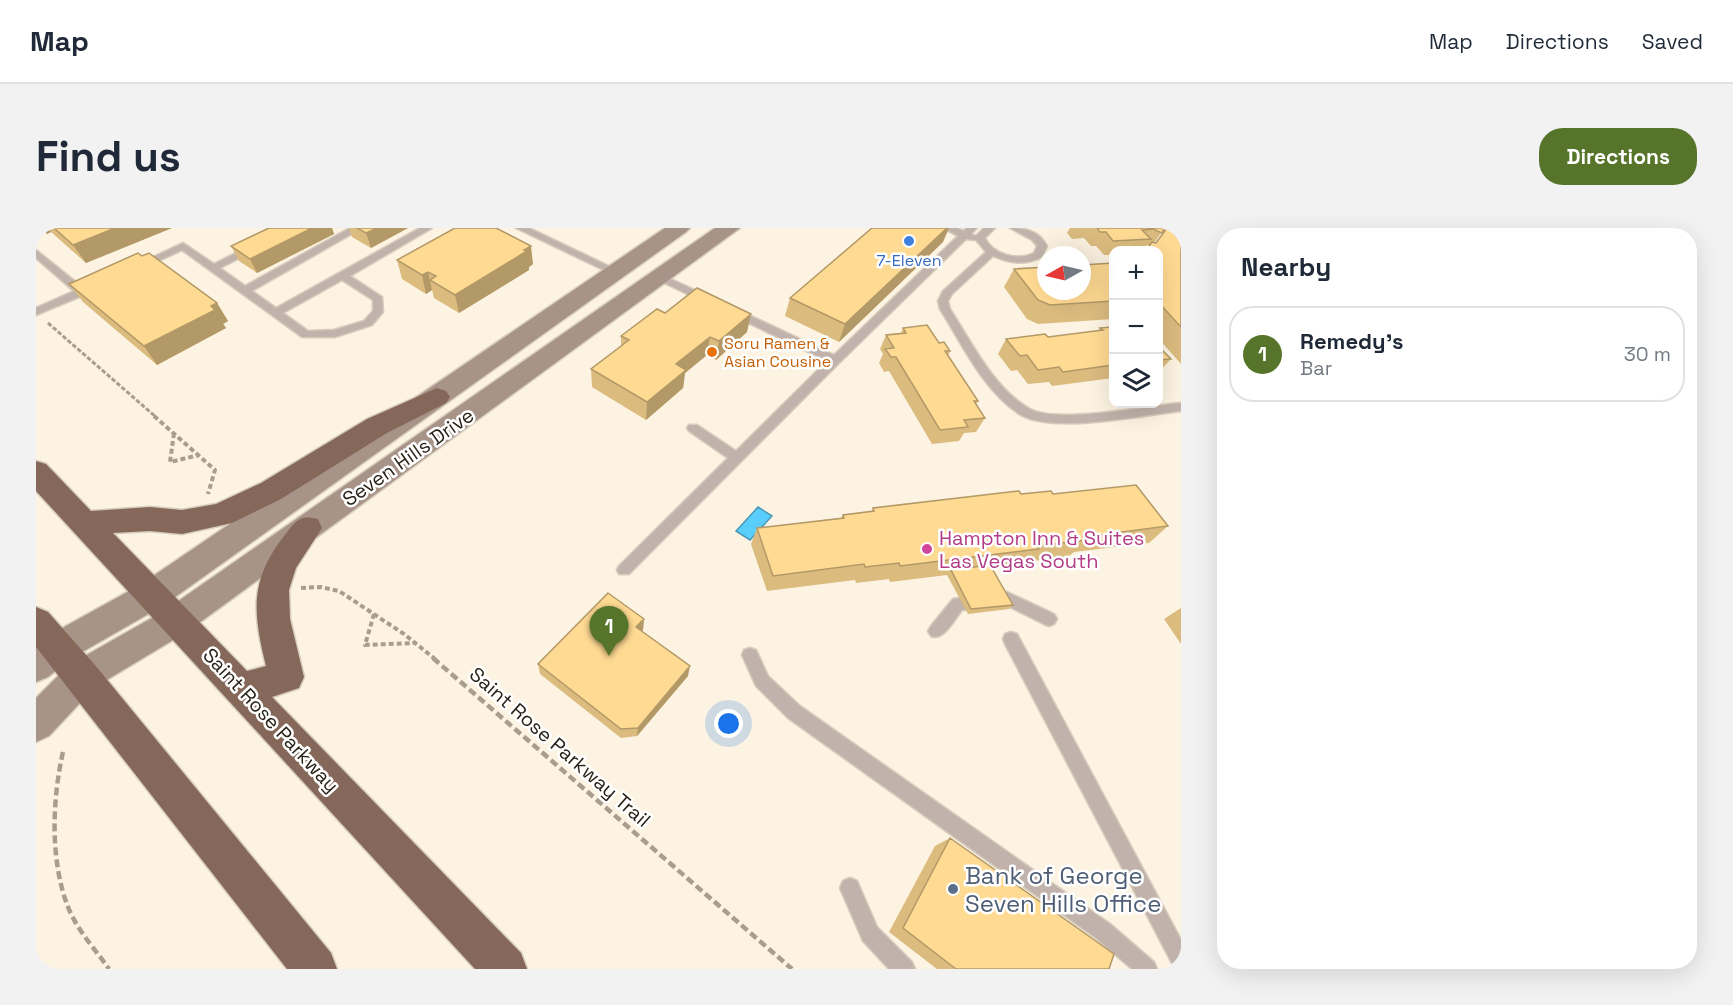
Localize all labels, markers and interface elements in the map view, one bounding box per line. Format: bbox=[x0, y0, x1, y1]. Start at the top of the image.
text: Map bbox=[30, 23, 89, 59]
text: Map bbox=[1429, 28, 1473, 55]
text: Directions bbox=[1506, 28, 1609, 55]
text: Saved bbox=[1642, 28, 1703, 55]
button: Directions bbox=[1539, 128, 1697, 185]
text: Find us bbox=[36, 130, 181, 183]
marker: 7-Eleven bbox=[902, 234, 916, 248]
north arrow bbox=[1037, 246, 1091, 300]
map controls bbox=[1109, 246, 1163, 408]
button: + bbox=[1109, 246, 1163, 300]
place label: 7-Eleven bbox=[876, 250, 942, 271]
text: Nearby bbox=[1241, 250, 1331, 284]
button: − bbox=[1109, 300, 1163, 354]
text: Remedy's bbox=[1300, 327, 1403, 355]
place label: Soru Ramen & Asian Cousine bbox=[724, 333, 831, 372]
text: 1 bbox=[1258, 341, 1267, 367]
text: 30 m bbox=[1624, 341, 1671, 367]
marker: Soru Ramen & Asian Cousine bbox=[705, 345, 719, 359]
button: layers bbox=[1109, 354, 1163, 408]
text: Bar bbox=[1300, 355, 1332, 381]
street label: Seven Hills Drive bbox=[337, 402, 479, 512]
place label: Hampton Inn & Suites Las Vegas South bbox=[939, 525, 1144, 574]
marker: Hampton Inn & Suites Las Vegas South bbox=[920, 542, 934, 556]
pin: 1 bbox=[590, 606, 628, 656]
street label: Saint Rose Parkway bbox=[197, 642, 345, 798]
street label: Saint Rose Parkway Trail bbox=[464, 661, 656, 833]
your location bbox=[714, 709, 743, 738]
place label: Bank of George Seven Hills Office bbox=[965, 860, 1161, 919]
marker: Bank of George Seven Hills Office bbox=[946, 882, 960, 896]

